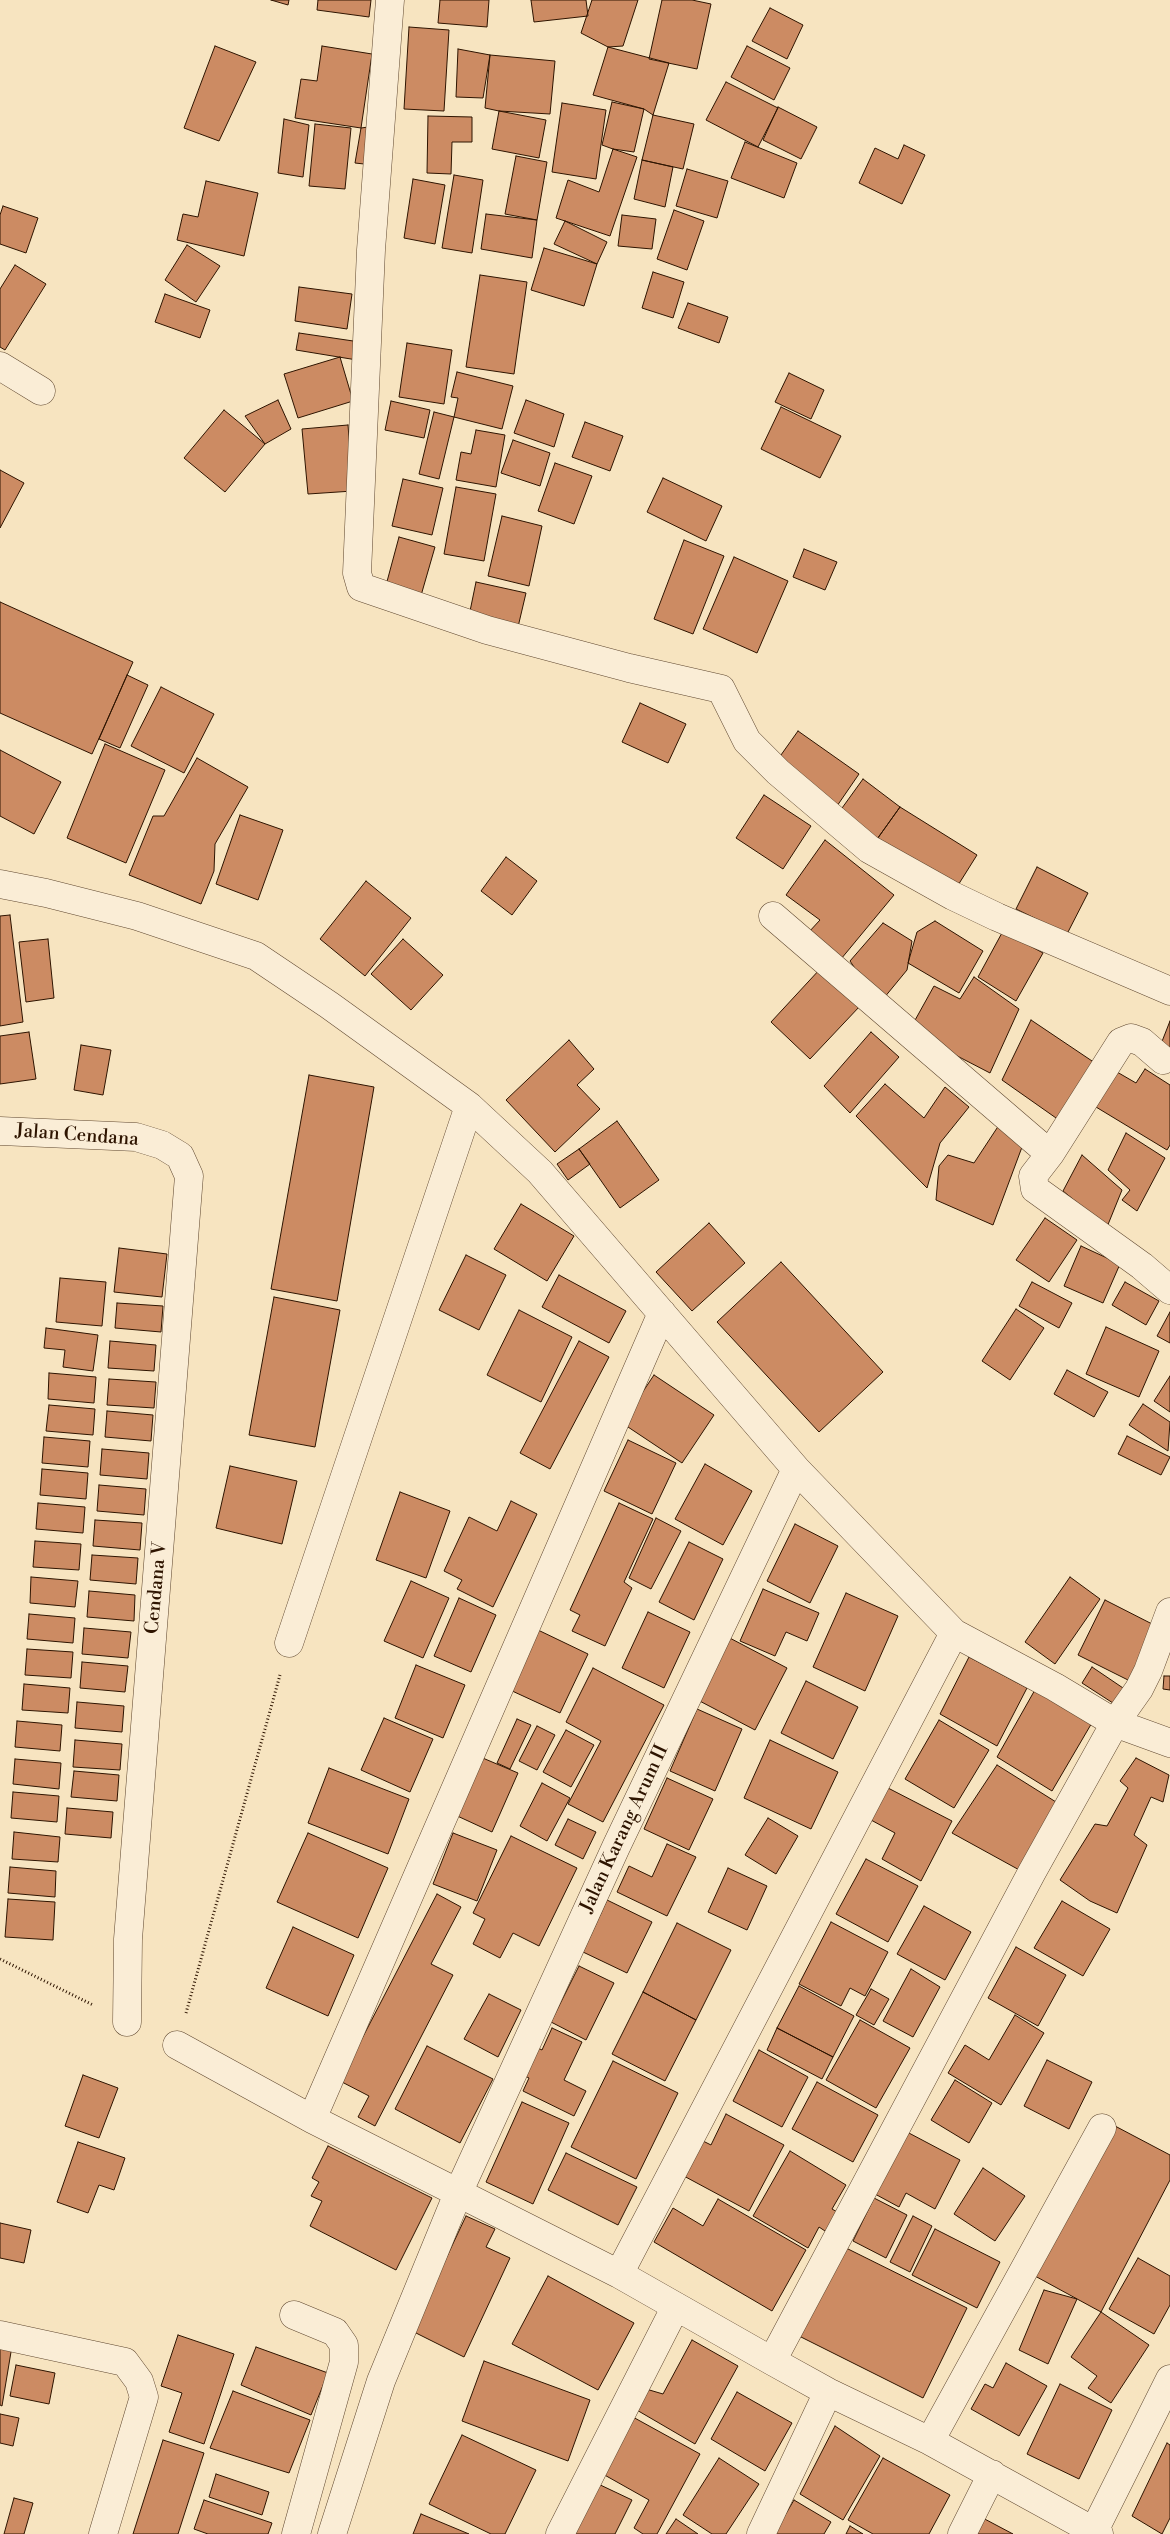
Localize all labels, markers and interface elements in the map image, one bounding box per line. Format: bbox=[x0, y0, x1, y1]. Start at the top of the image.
street label: Jalan Cendana bbox=[15, 1120, 139, 1152]
street label: Cendana V bbox=[142, 1541, 172, 1635]
street label: Jalan Karang Arum II bbox=[576, 1741, 674, 1917]

